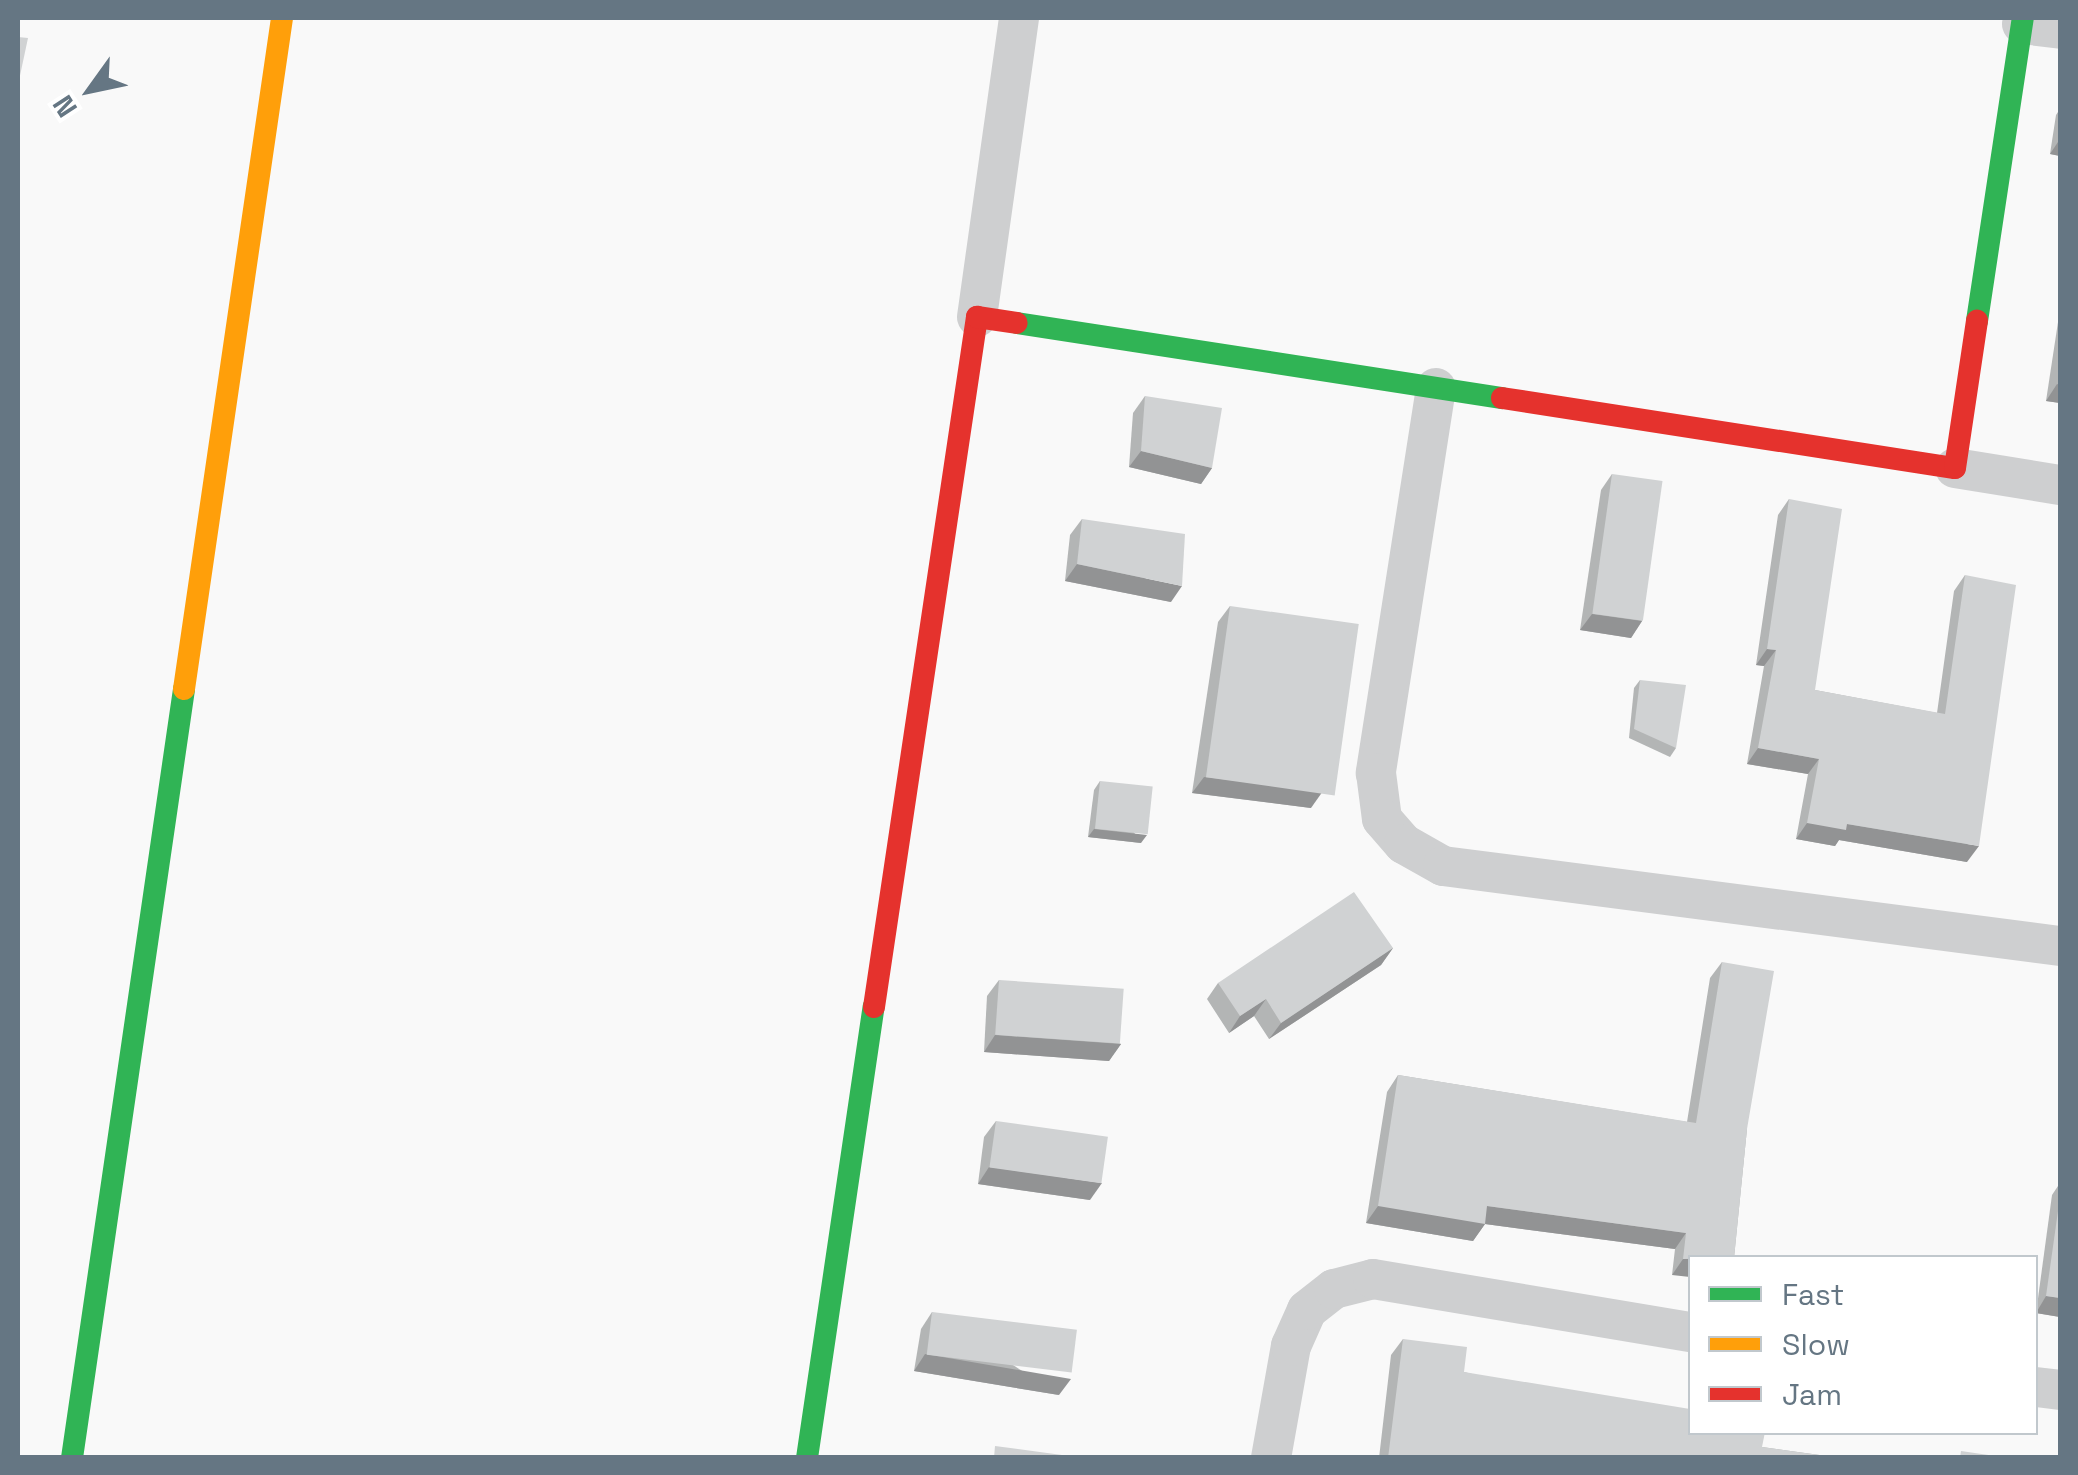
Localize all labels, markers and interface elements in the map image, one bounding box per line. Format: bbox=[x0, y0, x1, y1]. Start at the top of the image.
north arrow bbox=[40, 40, 140, 140]
text: N bbox=[45, 89, 85, 124]
legend bbox=[1688, 1255, 2038, 1435]
text: Fast bbox=[1782, 1275, 1844, 1314]
text: Slow bbox=[1782, 1325, 1850, 1364]
text: Jam bbox=[1782, 1375, 1842, 1414]

